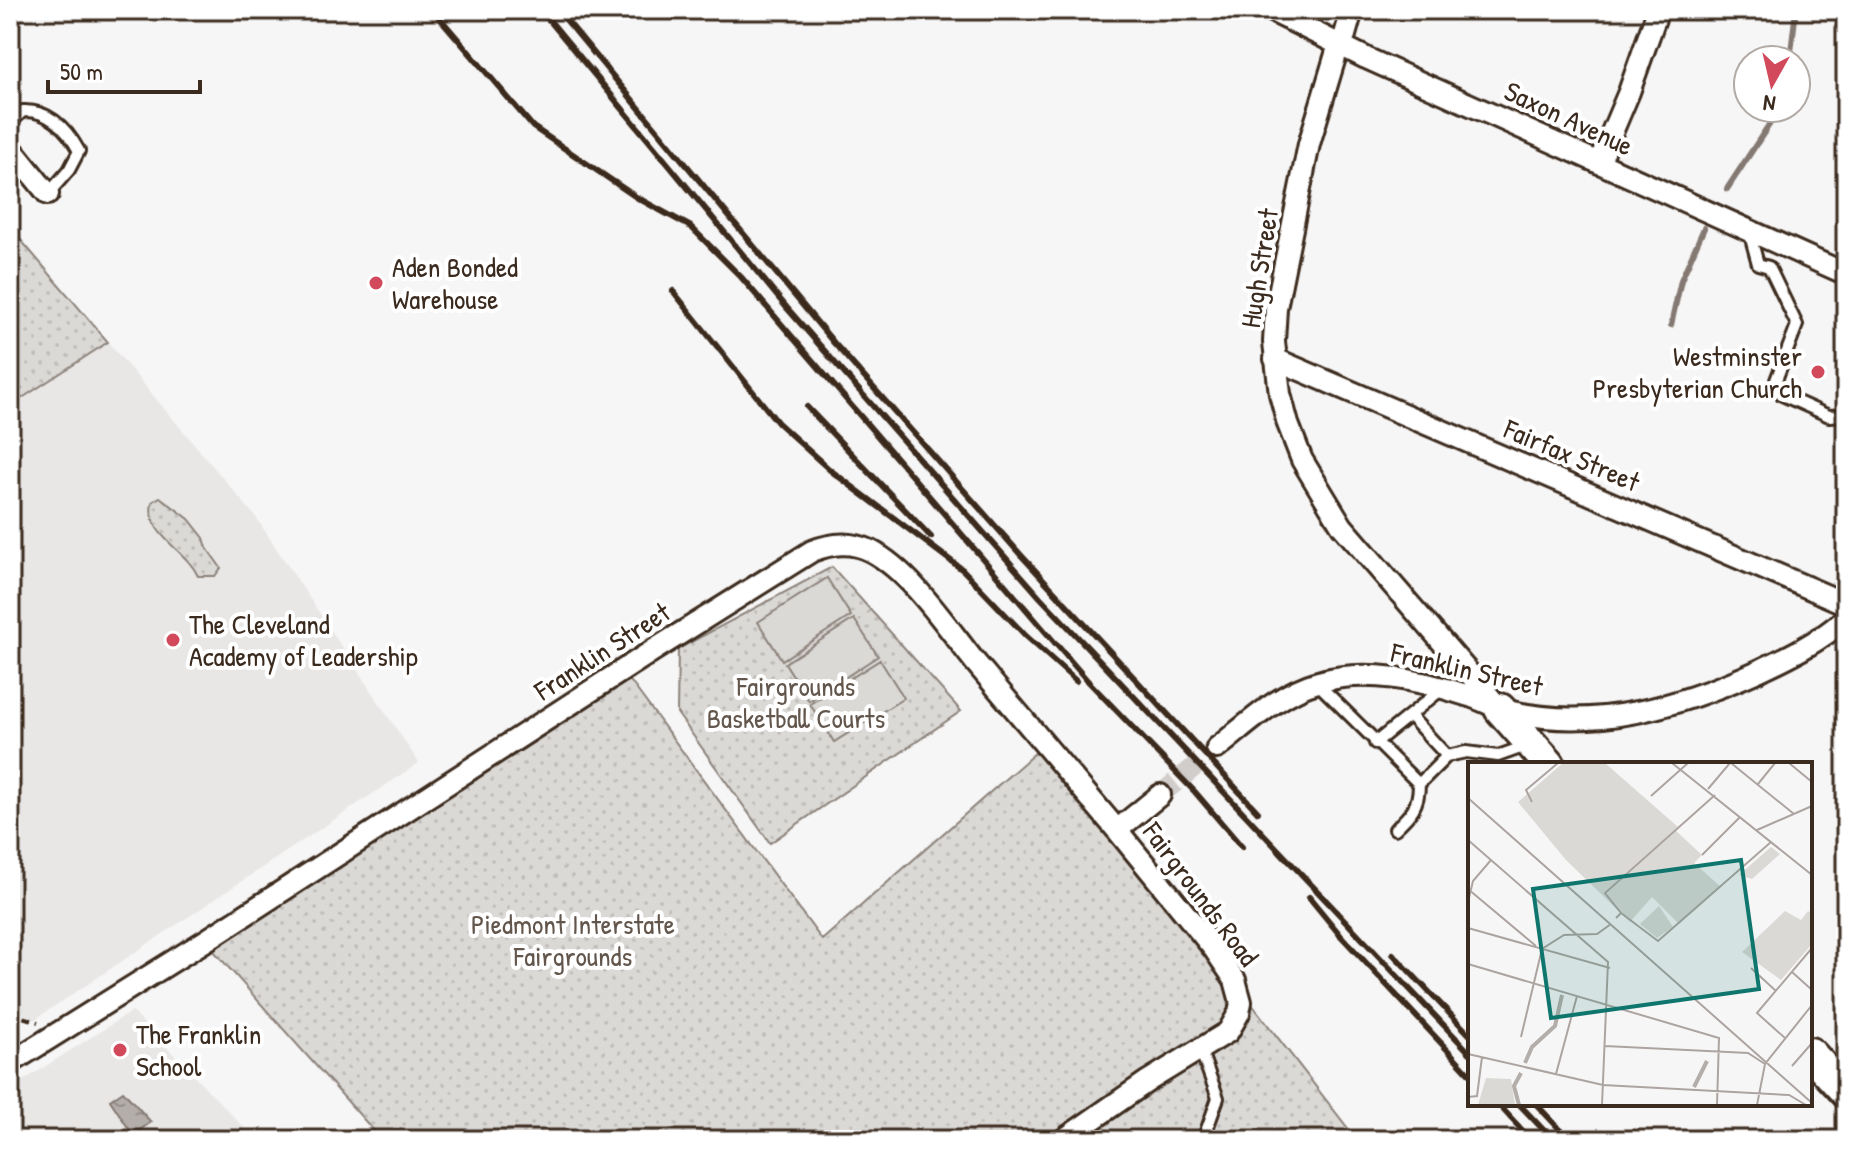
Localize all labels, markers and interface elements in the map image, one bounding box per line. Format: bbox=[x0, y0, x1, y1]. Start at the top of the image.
scale bar bbox=[48, 44, 200, 94]
north arrow bbox=[1732, 44, 1812, 124]
text: 50 m bbox=[60, 55, 103, 87]
street label: Saxon Avenue bbox=[1499, 72, 1639, 164]
text: N bbox=[1761, 88, 1777, 119]
street label: Hugh Street bbox=[1231, 205, 1287, 330]
place label: Aden Bonded Warehouse bbox=[392, 248, 518, 318]
marker: Aden Bonded Warehouse bbox=[367, 274, 385, 292]
place label: Westminster Presbyterian Church bbox=[1593, 337, 1802, 407]
marker: Westminster Presbyterian Church bbox=[1809, 363, 1827, 381]
street label: Fairfax Street bbox=[1498, 409, 1646, 501]
street label: Franklin Street bbox=[526, 593, 677, 710]
place label: The Cleveland Academy of Leadership bbox=[189, 605, 418, 675]
marker: The Cleveland Academy of Leadership bbox=[164, 631, 182, 649]
street label: Franklin Street bbox=[1386, 633, 1547, 705]
park label: Fairgrounds Basketball Courts bbox=[707, 667, 885, 737]
inset map bbox=[1468, 762, 1812, 1106]
street label: Fairgrounds Road bbox=[1134, 814, 1268, 974]
park label: Piedmont Interstate Fairgrounds bbox=[471, 905, 675, 975]
place label: The Franklin School bbox=[136, 1015, 261, 1085]
marker: The Franklin School bbox=[111, 1041, 129, 1059]

